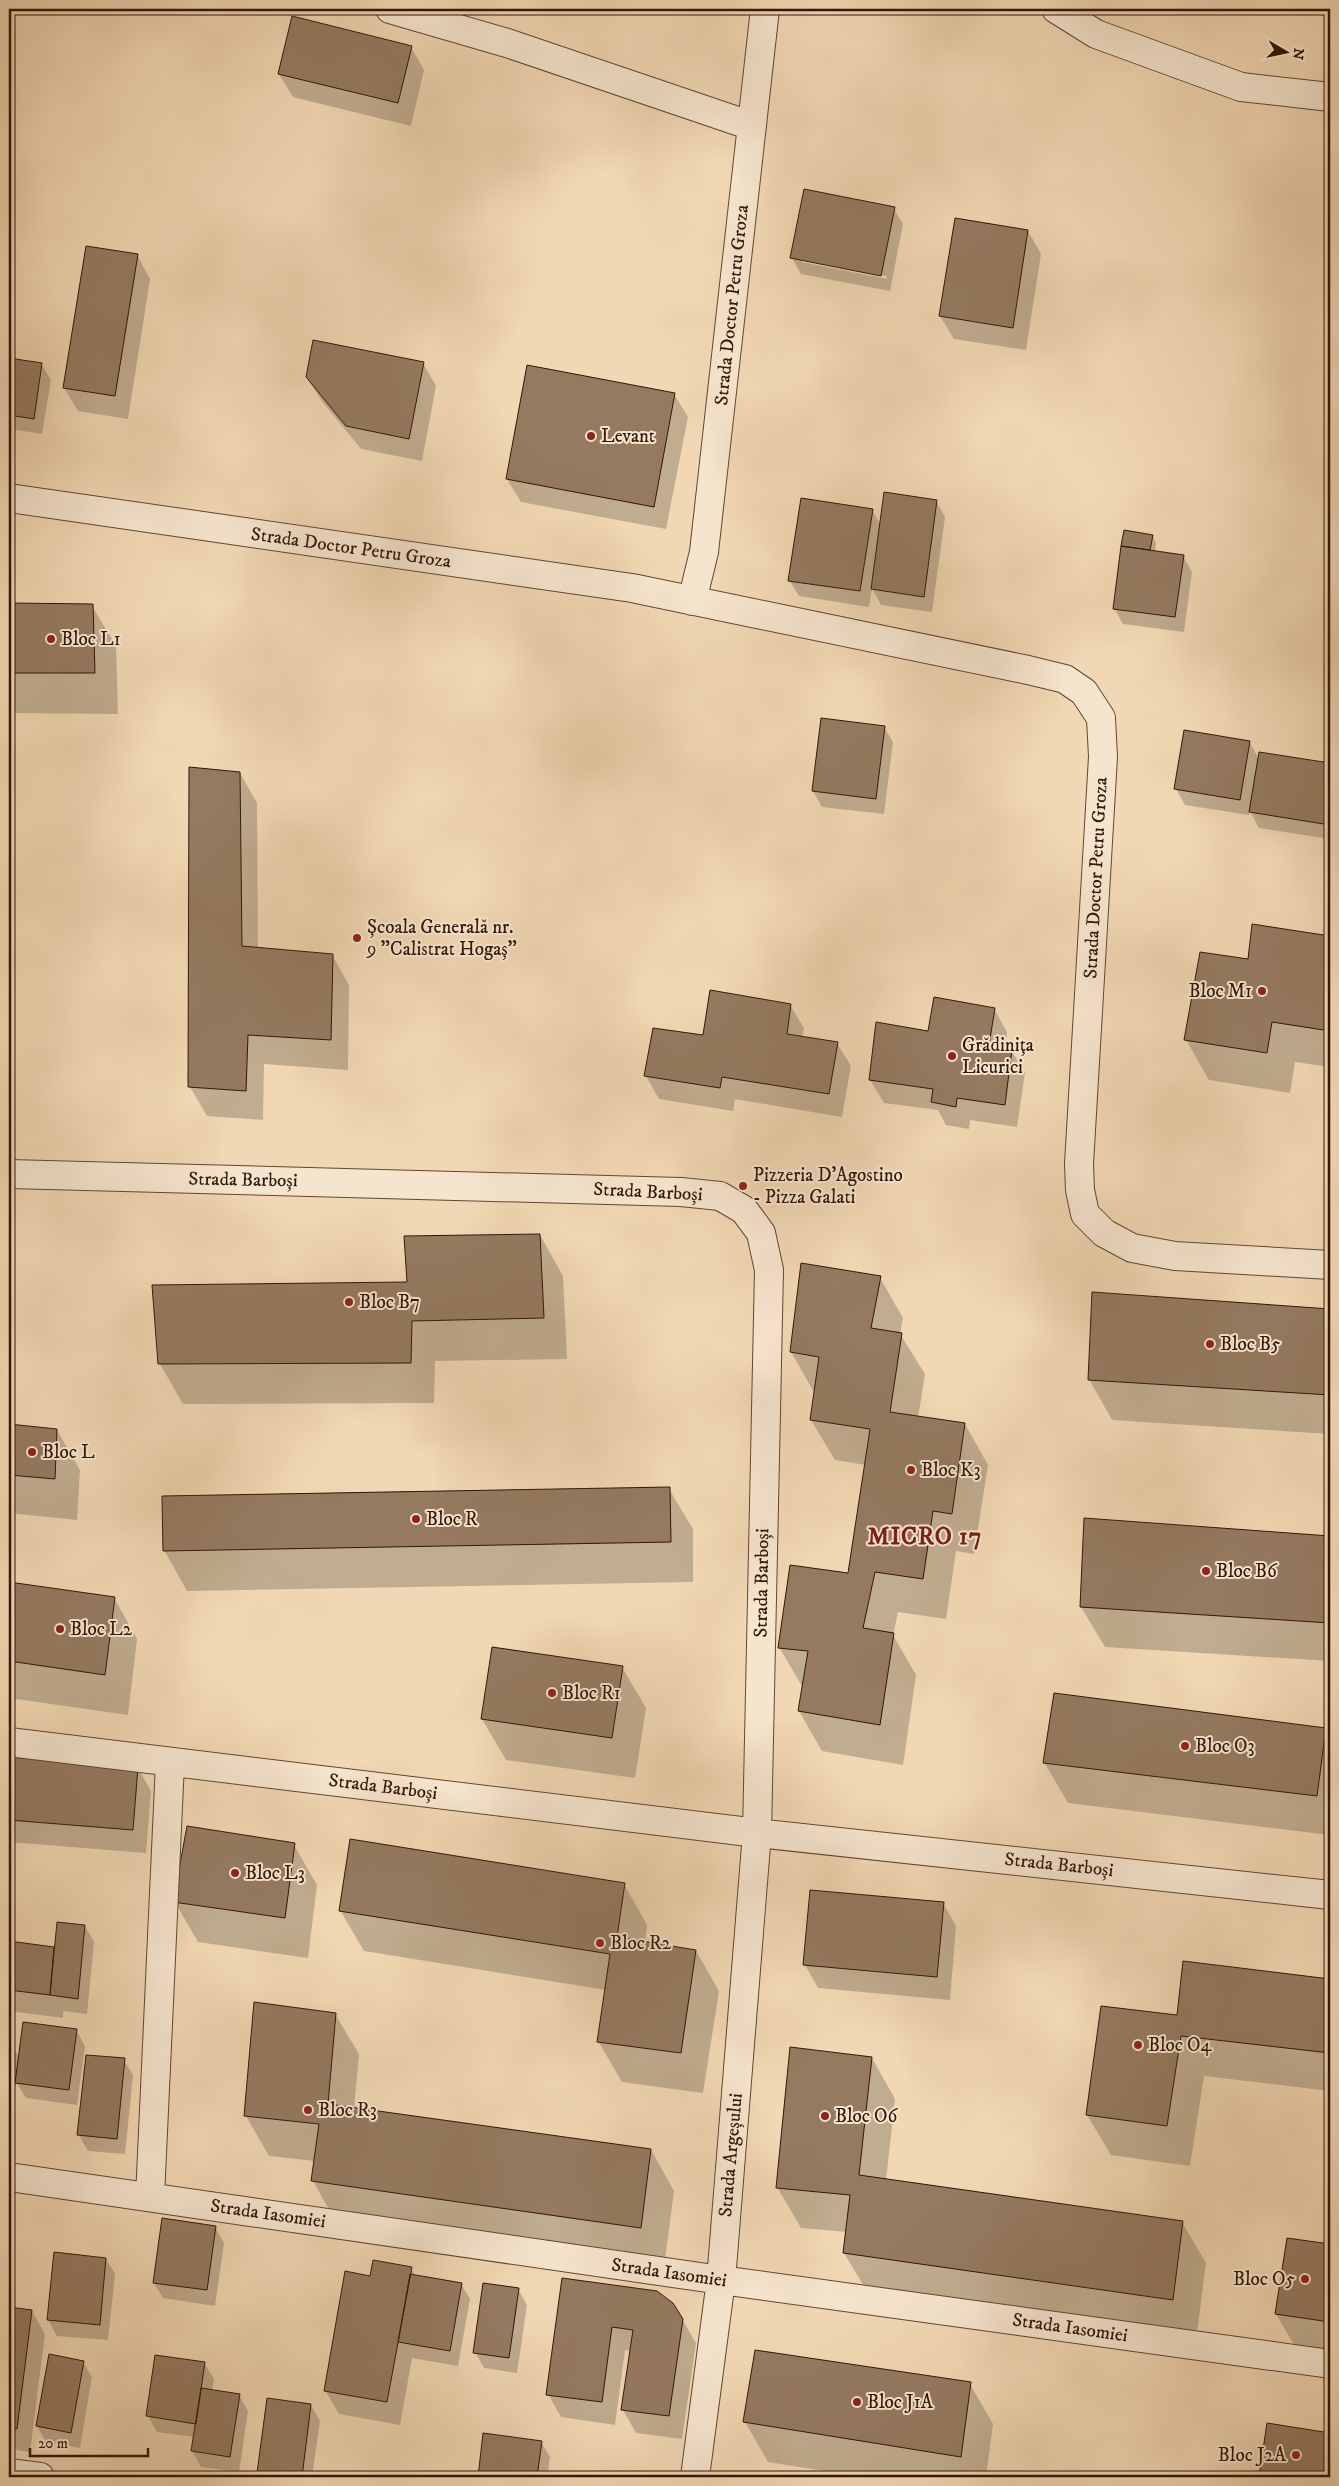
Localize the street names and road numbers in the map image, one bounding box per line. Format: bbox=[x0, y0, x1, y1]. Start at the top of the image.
street label: Strada Doctor Petru Groza bbox=[710, 203, 754, 407]
street label: Strada Doctor Petru Groza bbox=[250, 523, 452, 573]
street label: Strada Doctor Petru Groza bbox=[1079, 777, 1113, 979]
street label: Strada Barboși bbox=[188, 1168, 298, 1192]
street label: Strada Barboși bbox=[593, 1178, 703, 1206]
street label: Strada Barboși bbox=[750, 1528, 774, 1638]
street label: Strada Barboși bbox=[327, 1769, 439, 1805]
street label: Strada Barboși bbox=[1003, 1848, 1115, 1882]
street label: Strada Argeșului bbox=[714, 2092, 748, 2218]
street label: Strada Iasomiei bbox=[209, 2195, 327, 2233]
street label: Strada Iasomiei bbox=[610, 2254, 728, 2292]
street label: Strada Iasomiei bbox=[1011, 2309, 1129, 2347]

